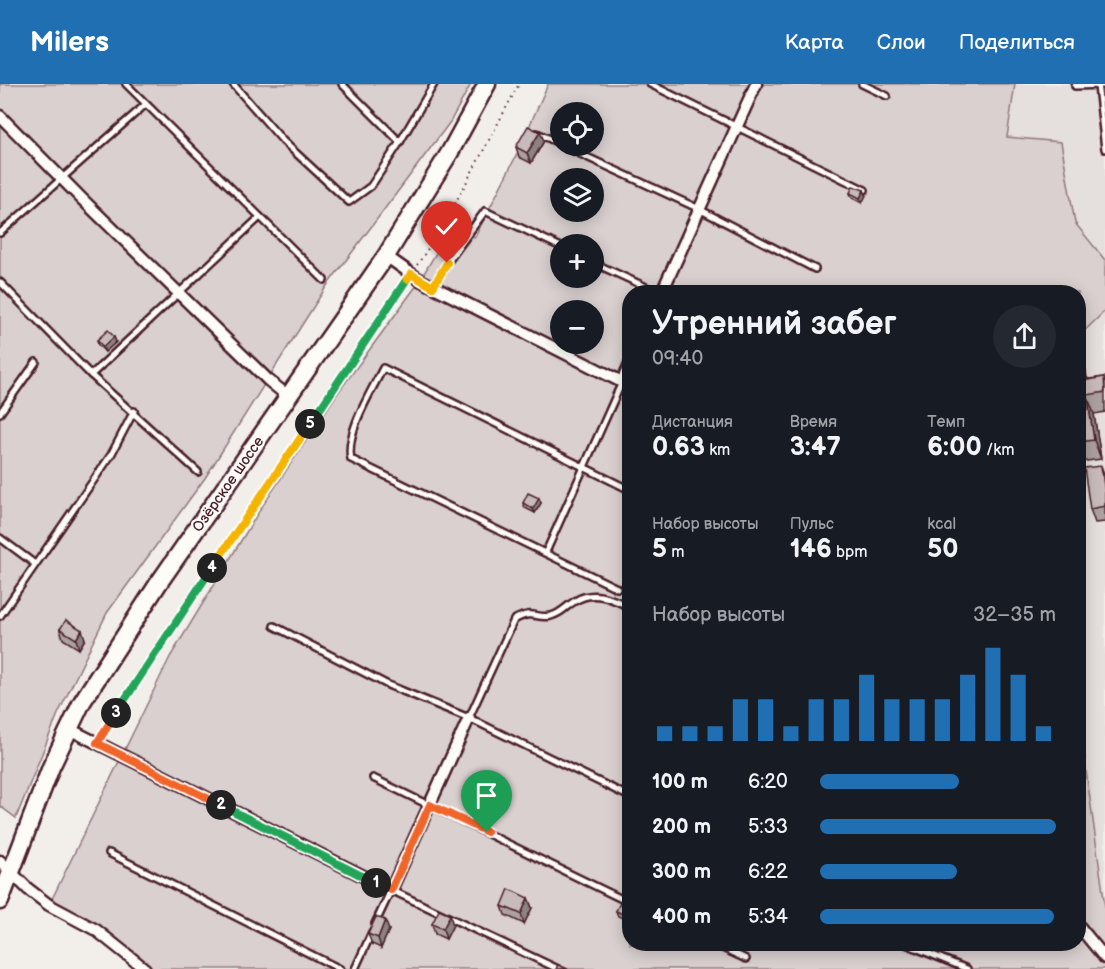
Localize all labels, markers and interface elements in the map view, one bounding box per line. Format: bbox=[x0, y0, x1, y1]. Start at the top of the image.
text: Milers bbox=[30, 26, 109, 59]
text: Карта bbox=[785, 30, 844, 55]
text: Слои bbox=[877, 30, 926, 55]
text: Поделиться bbox=[959, 30, 1075, 55]
map controls bbox=[550, 102, 604, 354]
button: locate bbox=[550, 102, 604, 156]
button: layers bbox=[550, 168, 604, 222]
pin bbox=[421, 201, 472, 263]
icon: check bbox=[430, 210, 463, 243]
button: + bbox=[550, 234, 604, 288]
button: − bbox=[550, 300, 604, 354]
text: Утренний забег bbox=[652, 304, 897, 344]
button: share bbox=[993, 305, 1056, 368]
text: 09:40 bbox=[652, 347, 703, 371]
pin: 5 bbox=[295, 409, 325, 439]
text: Дистанция bbox=[652, 413, 733, 432]
text: Время bbox=[790, 413, 837, 432]
text: Темп bbox=[927, 413, 965, 432]
text: 5 bbox=[305, 414, 315, 433]
text: 0.63 bbox=[652, 432, 705, 463]
text: 3:47 bbox=[790, 432, 841, 463]
text: 6:00 bbox=[927, 432, 982, 463]
street label: Озёрское шоссе bbox=[188, 433, 268, 536]
text: km bbox=[705, 441, 730, 460]
text: /km bbox=[982, 441, 1014, 460]
text: Набор высоты bbox=[652, 515, 759, 534]
text: Пульс bbox=[790, 515, 834, 534]
text: kcal bbox=[927, 515, 956, 534]
text: 5 bbox=[652, 534, 667, 565]
text: 146 bbox=[790, 534, 832, 565]
text: 50 bbox=[927, 534, 959, 565]
text: m bbox=[667, 543, 685, 562]
text: bpm bbox=[832, 543, 868, 562]
pin: 4 bbox=[197, 553, 227, 583]
text: 4 bbox=[207, 558, 217, 577]
text: Набор высоты bbox=[652, 603, 785, 627]
text: 32–35 m bbox=[973, 603, 1056, 627]
pin: 3 bbox=[101, 698, 131, 728]
text: 3 bbox=[111, 703, 121, 722]
pin bbox=[461, 770, 512, 832]
text: 100 m bbox=[652, 770, 708, 794]
text: 6:20 bbox=[748, 770, 788, 794]
icon: arrive bbox=[470, 779, 503, 812]
pin: 2 bbox=[206, 790, 236, 820]
text: 2 bbox=[216, 795, 226, 814]
text: 200 m bbox=[652, 815, 711, 839]
text: 5:33 bbox=[748, 815, 788, 839]
text: 300 m bbox=[652, 860, 711, 884]
text: 6:22 bbox=[748, 860, 788, 884]
pin: 1 bbox=[361, 868, 391, 898]
text: 1 bbox=[373, 873, 379, 892]
text: 400 m bbox=[652, 905, 711, 929]
text: 5:34 bbox=[748, 905, 788, 929]

